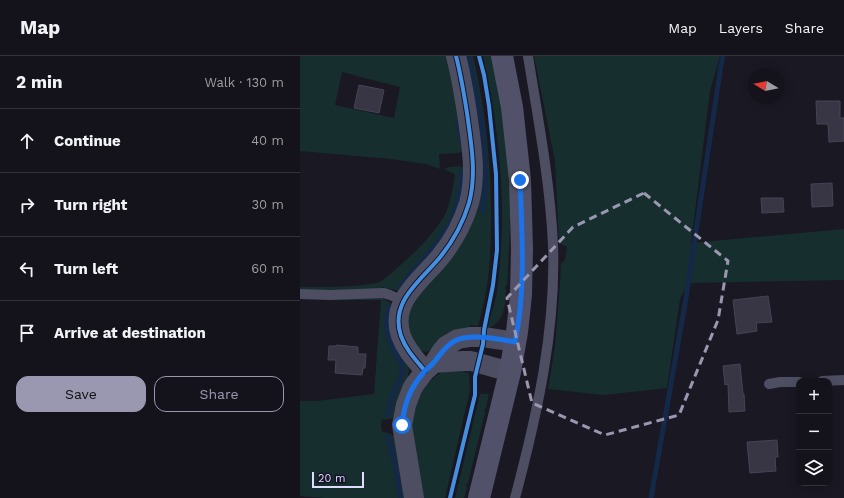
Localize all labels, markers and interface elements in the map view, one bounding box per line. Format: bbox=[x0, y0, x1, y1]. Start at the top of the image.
text: Map bbox=[20, 16, 60, 39]
text: Map bbox=[668, 20, 697, 36]
text: Layers bbox=[719, 20, 763, 36]
text: Share bbox=[785, 20, 824, 36]
north arrow bbox=[748, 68, 784, 104]
text: 2 min bbox=[16, 72, 62, 92]
text: Walk · 130 m bbox=[205, 75, 284, 90]
icon: ahead bbox=[16, 130, 38, 152]
text: Continue bbox=[54, 132, 121, 150]
text: 40 m bbox=[251, 133, 284, 148]
route end bbox=[511, 171, 529, 189]
icon: right bbox=[16, 194, 38, 216]
text: Turn right bbox=[54, 196, 127, 214]
text: 30 m bbox=[252, 197, 284, 212]
icon: left bbox=[16, 258, 38, 280]
text: Turn left bbox=[54, 260, 118, 278]
text: 60 m bbox=[251, 261, 284, 276]
icon: arrive bbox=[16, 322, 38, 344]
text: Arrive at destination bbox=[54, 324, 206, 342]
button: Save bbox=[16, 376, 146, 412]
button: Share bbox=[154, 376, 284, 412]
map controls bbox=[796, 378, 832, 486]
button: + bbox=[796, 378, 832, 414]
button: − bbox=[796, 414, 832, 450]
route start bbox=[393, 416, 411, 434]
button: layers bbox=[796, 450, 832, 486]
scale bar bbox=[312, 470, 364, 489]
text: 20 m bbox=[318, 472, 346, 485]

